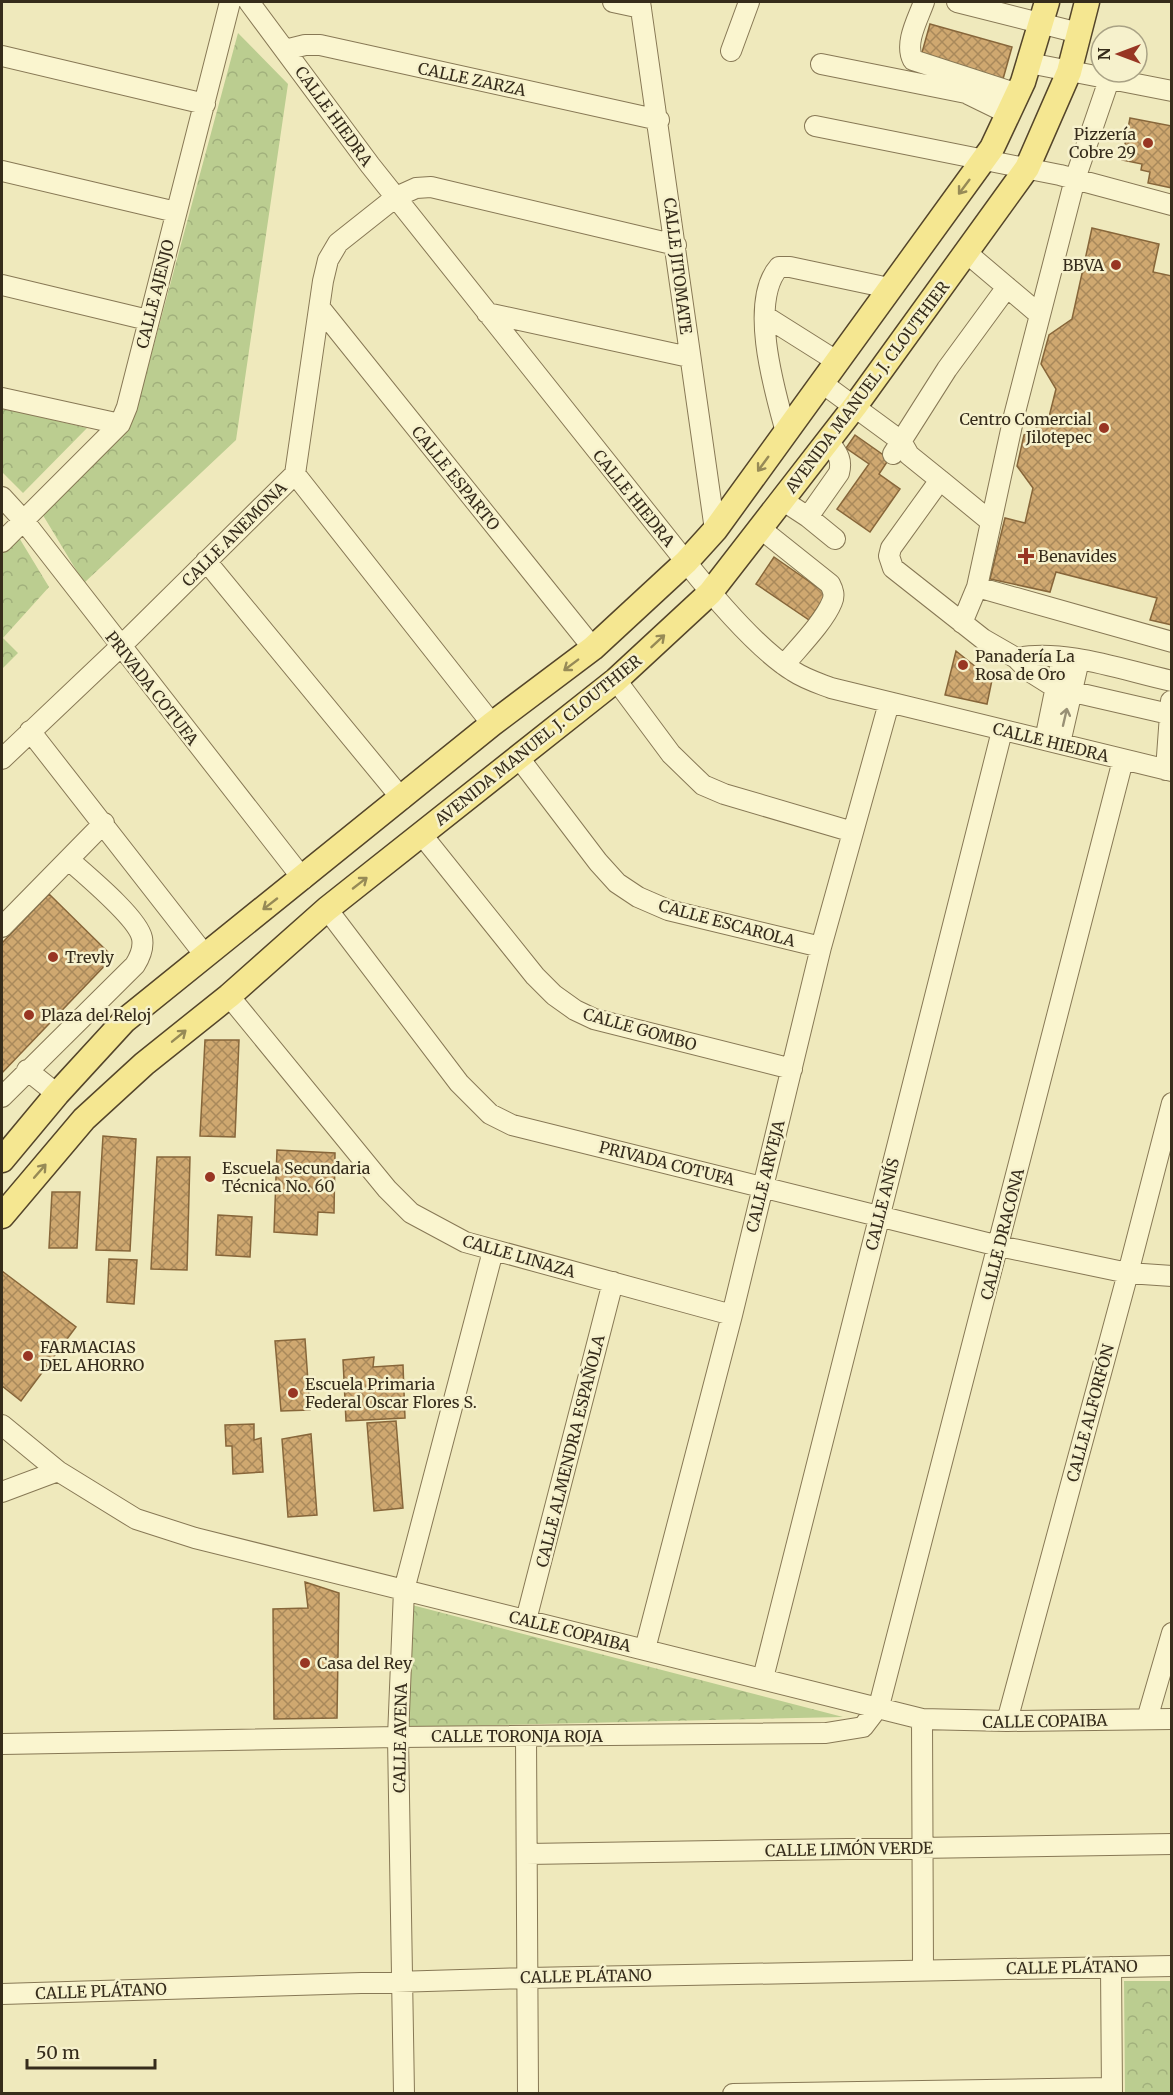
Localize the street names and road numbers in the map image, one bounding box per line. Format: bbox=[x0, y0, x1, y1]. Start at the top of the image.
street label: CALLE ZARZA bbox=[416, 58, 529, 100]
street label: CALLE HIEDRA bbox=[291, 62, 377, 171]
street label: CALLE JITOMATE bbox=[660, 197, 696, 336]
street label: CALLE AJENJO bbox=[132, 237, 178, 351]
street label: AVENIDA MANUEL J. CLOUTHIER bbox=[780, 276, 954, 498]
street label: CALLE ESPARTO bbox=[408, 422, 505, 535]
street label: CALLE HIEDRA bbox=[589, 446, 680, 551]
street label: CALLE ANEMONA bbox=[177, 477, 291, 591]
street label: PRIVADA COTUFA bbox=[101, 627, 203, 750]
street label: AVENIDA MANUEL J. CLOUTHIER bbox=[430, 650, 646, 830]
street label: CALLE HIEDRA bbox=[991, 718, 1112, 766]
street label: CALLE ESCAROLA bbox=[657, 895, 798, 951]
street label: CALLE GOMBO bbox=[581, 1003, 699, 1055]
street label: CALLE ARVEJA bbox=[741, 1117, 789, 1234]
street label: PRIVADA COTUFA bbox=[597, 1136, 738, 1190]
street label: CALLE ANÍS bbox=[861, 1156, 903, 1252]
street label: CALLE DRACONA bbox=[976, 1166, 1028, 1302]
street label: CALLE LINAZA bbox=[460, 1230, 578, 1282]
street label: CALLE ALMENDRA ESPAÑOLA bbox=[531, 1332, 609, 1569]
street label: CALLE ALFORFÓN bbox=[1062, 1341, 1118, 1484]
street label: CALLE COPAIBA bbox=[507, 1606, 634, 1656]
street label: CALLE AVENA bbox=[389, 1682, 411, 1793]
street label: CALLE COPAIBA bbox=[982, 1710, 1108, 1732]
street label: CALLE TORONJA ROJA bbox=[431, 1726, 603, 1746]
street label: CALLE LIMÓN VERDE bbox=[765, 1838, 934, 1860]
street label: CALLE PLÁTANO bbox=[1006, 1956, 1138, 1978]
street label: CALLE PLÁTANO bbox=[520, 1965, 652, 1987]
street label: CALLE PLÁTANO bbox=[35, 1979, 168, 2003]

